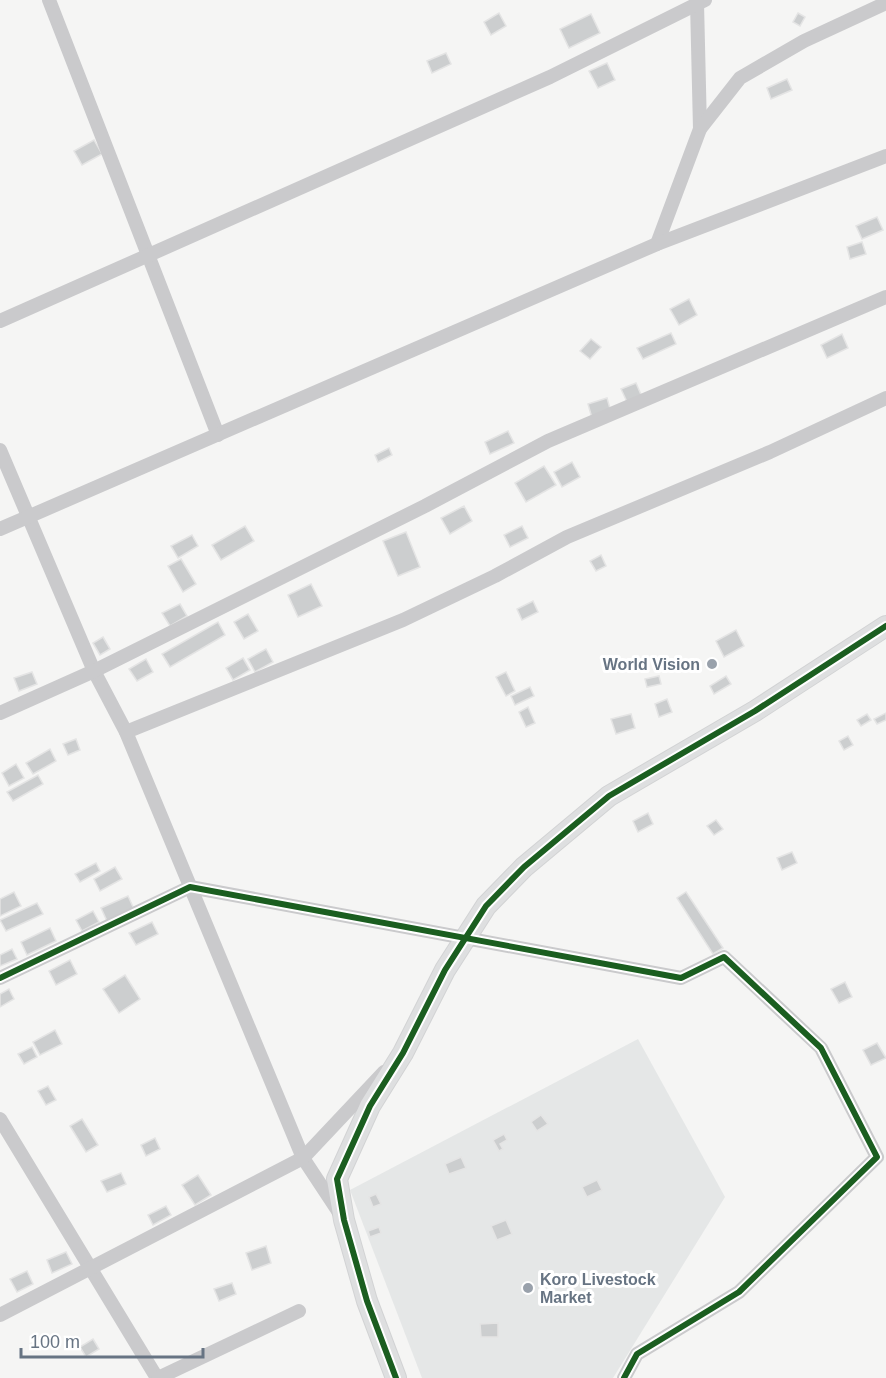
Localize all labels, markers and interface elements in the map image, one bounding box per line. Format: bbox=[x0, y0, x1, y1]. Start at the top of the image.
place label: World Vision bbox=[603, 656, 700, 673]
marker: World Vision bbox=[705, 657, 719, 671]
place label: Koro Livestock Market bbox=[540, 1271, 656, 1306]
marker: Koro Livestock Market bbox=[521, 1281, 535, 1295]
scale bar bbox=[21, 1321, 202, 1359]
text: 100 m bbox=[30, 1332, 80, 1352]

